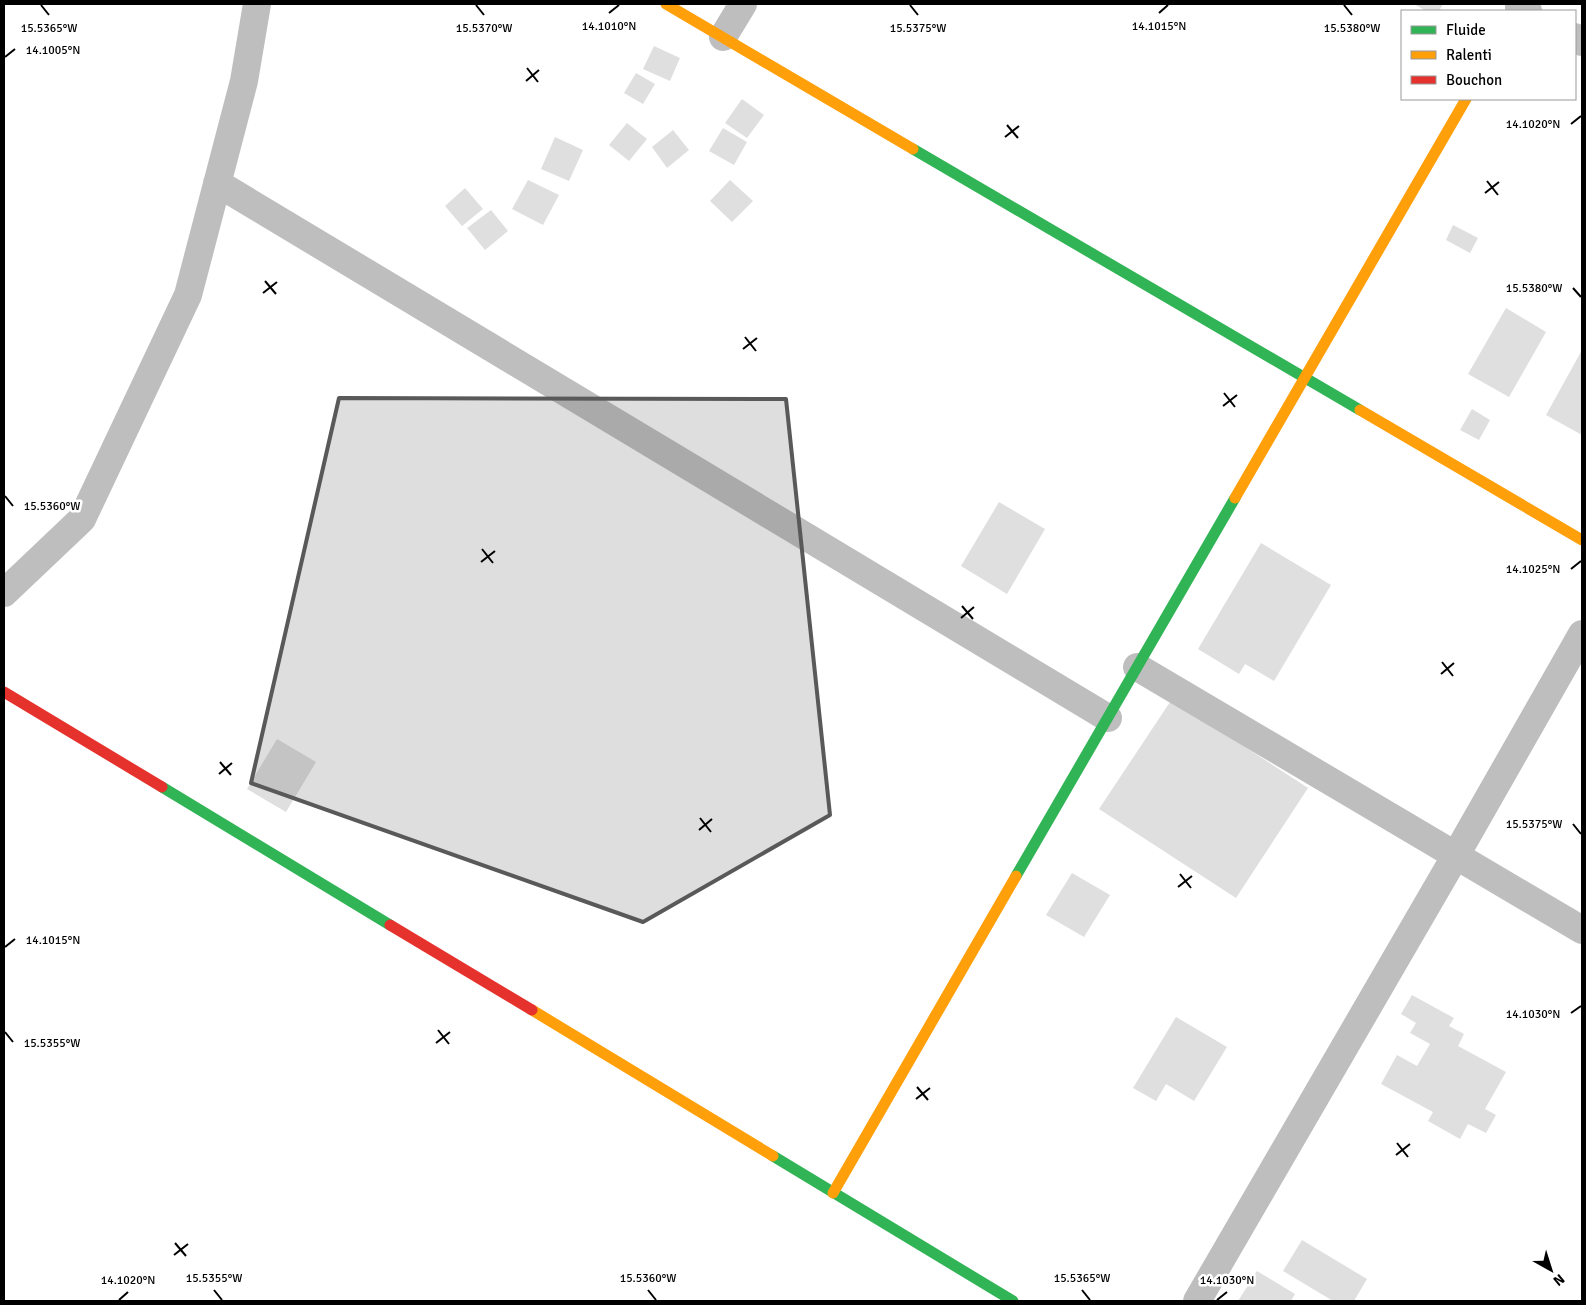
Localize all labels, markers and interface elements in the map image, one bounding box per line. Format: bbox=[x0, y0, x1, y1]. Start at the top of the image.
legend bbox=[1401, 10, 1576, 100]
text: 14.1010°N bbox=[582, 19, 636, 34]
text: 14.1015°N bbox=[1132, 19, 1186, 34]
text: 15.5365°W bbox=[21, 21, 77, 36]
text: 15.5370°W bbox=[456, 21, 512, 36]
text: 15.5375°W bbox=[890, 21, 946, 36]
text: 15.5380°W bbox=[1324, 21, 1380, 36]
text: Fluide bbox=[1446, 21, 1486, 39]
text: 14.1005°N bbox=[26, 43, 80, 58]
text: Ralenti bbox=[1446, 46, 1492, 64]
text: Bouchon bbox=[1446, 71, 1502, 89]
text: 14.1020°N bbox=[1506, 117, 1560, 132]
text: 15.5380°W bbox=[1506, 281, 1562, 296]
text: 15.5360°W bbox=[24, 499, 80, 514]
text: 14.1025°N bbox=[1506, 562, 1560, 577]
text: 15.5375°W bbox=[1506, 817, 1562, 832]
text: 14.1015°N bbox=[26, 933, 80, 948]
text: 14.1030°N bbox=[1506, 1007, 1560, 1022]
text: 15.5355°W bbox=[24, 1036, 80, 1051]
north arrow bbox=[1526, 1245, 1576, 1295]
text: N bbox=[1550, 1270, 1568, 1289]
text: 15.5355°W bbox=[186, 1271, 242, 1286]
text: 15.5360°W bbox=[620, 1271, 676, 1286]
text: 15.5365°W bbox=[1054, 1271, 1110, 1286]
text: 14.1020°N bbox=[101, 1273, 155, 1288]
text: 14.1030°N bbox=[1200, 1273, 1254, 1288]

